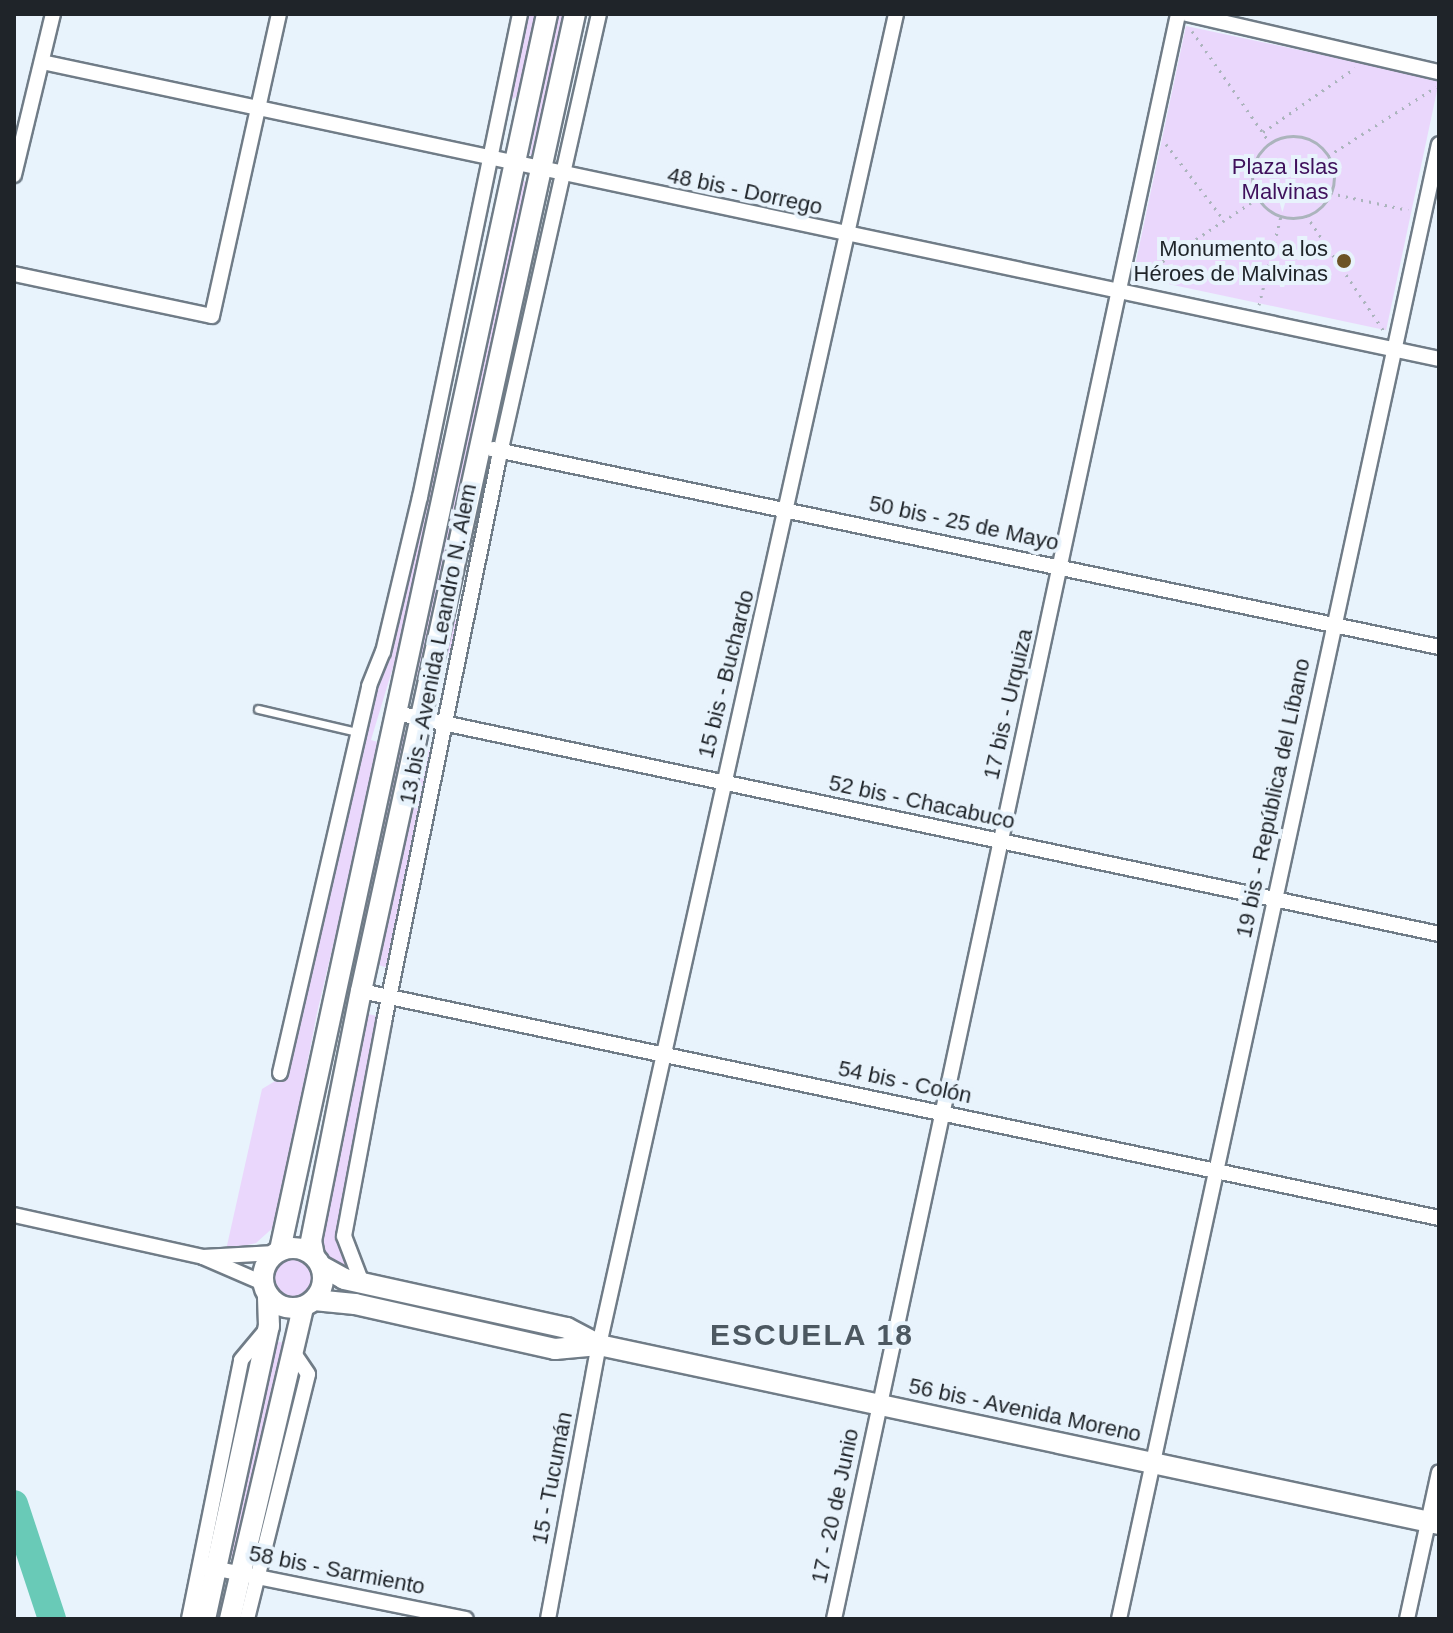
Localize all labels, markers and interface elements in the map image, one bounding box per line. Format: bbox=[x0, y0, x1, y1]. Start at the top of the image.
park label: Plaza Islas Malvinas bbox=[1232, 153, 1338, 204]
street label: 48 bis - Dorrego bbox=[665, 162, 825, 220]
place label: Monumento a los Héroes de Malvinas bbox=[1134, 235, 1328, 286]
marker: Monumento a los Héroes de Malvinas bbox=[1335, 252, 1353, 270]
street label: 13 bis - Avenida Leandro N. Alem bbox=[394, 480, 482, 808]
street label: 50 bis - 25 de Mayo bbox=[867, 490, 1061, 556]
street label: 15 bis - Buchardo bbox=[692, 587, 760, 761]
street label: 17 bis - Urquiza bbox=[978, 626, 1038, 782]
street label: 19 bis - República del Líbano bbox=[1230, 656, 1316, 940]
street label: 52 bis - Chacabuco bbox=[827, 769, 1017, 835]
street label: 54 bis - Colón bbox=[836, 1055, 974, 1109]
district label: ESCUELA 18 bbox=[709, 1317, 915, 1353]
street label: 56 bis - Avenida Moreno bbox=[906, 1372, 1144, 1448]
street label: 15 - Tucumán bbox=[526, 1409, 578, 1547]
street label: 17 - 20 de Junio bbox=[806, 1426, 864, 1586]
street label: 58 bis - Sarmiento bbox=[247, 1540, 427, 1600]

